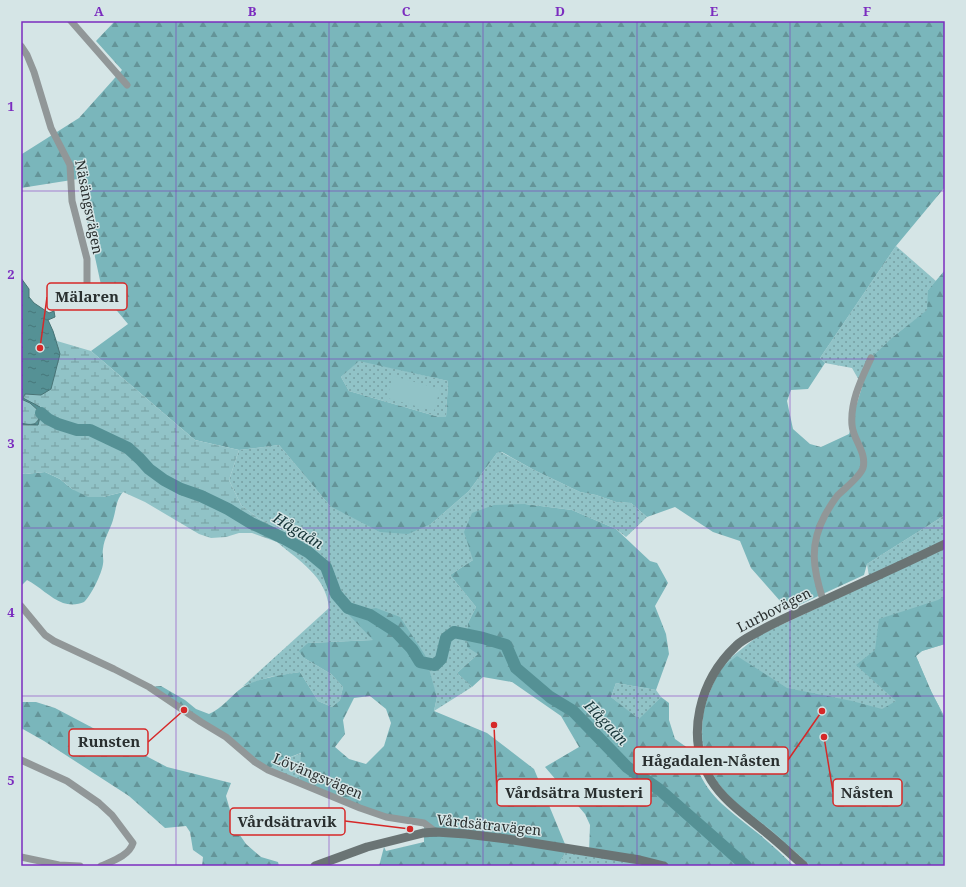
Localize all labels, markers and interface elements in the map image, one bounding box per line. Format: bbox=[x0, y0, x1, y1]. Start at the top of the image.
text: A bbox=[94, 2, 104, 20]
text: B bbox=[248, 2, 257, 20]
text: C bbox=[402, 2, 411, 20]
text: D bbox=[555, 2, 565, 20]
text: E bbox=[710, 2, 719, 20]
text: F bbox=[863, 2, 871, 20]
text: 1 bbox=[7, 97, 15, 115]
street label: Näsängsvägen bbox=[71, 158, 108, 256]
text: 2 bbox=[7, 265, 15, 283]
callout: Mälaren bbox=[47, 283, 127, 310]
text: Mälaren bbox=[55, 286, 119, 306]
text: 3 bbox=[7, 434, 15, 452]
water label: Hågaån bbox=[269, 507, 327, 553]
street label: Lurbovägen bbox=[733, 583, 814, 636]
text: 4 bbox=[7, 603, 15, 621]
water label: Hågaån bbox=[580, 695, 633, 749]
callout: Runsten bbox=[69, 729, 148, 756]
text: Runsten bbox=[78, 731, 140, 751]
callout: Hågadalen-Nåsten bbox=[634, 747, 788, 774]
street label: Lövängsvägen bbox=[270, 748, 366, 803]
text: Hågadalen-Nåsten bbox=[642, 750, 780, 770]
text: 5 bbox=[7, 771, 15, 789]
callout: Vårdsätra Musteri bbox=[497, 779, 651, 806]
callout: Nåsten bbox=[833, 779, 902, 806]
text: Vårdsätra Musteri bbox=[505, 782, 644, 802]
text: Nåsten bbox=[841, 782, 893, 802]
callout: Vårdsätravik bbox=[230, 808, 345, 835]
street label: Vårdsätravägen bbox=[436, 810, 542, 839]
text: Vårdsätravik bbox=[238, 811, 337, 831]

